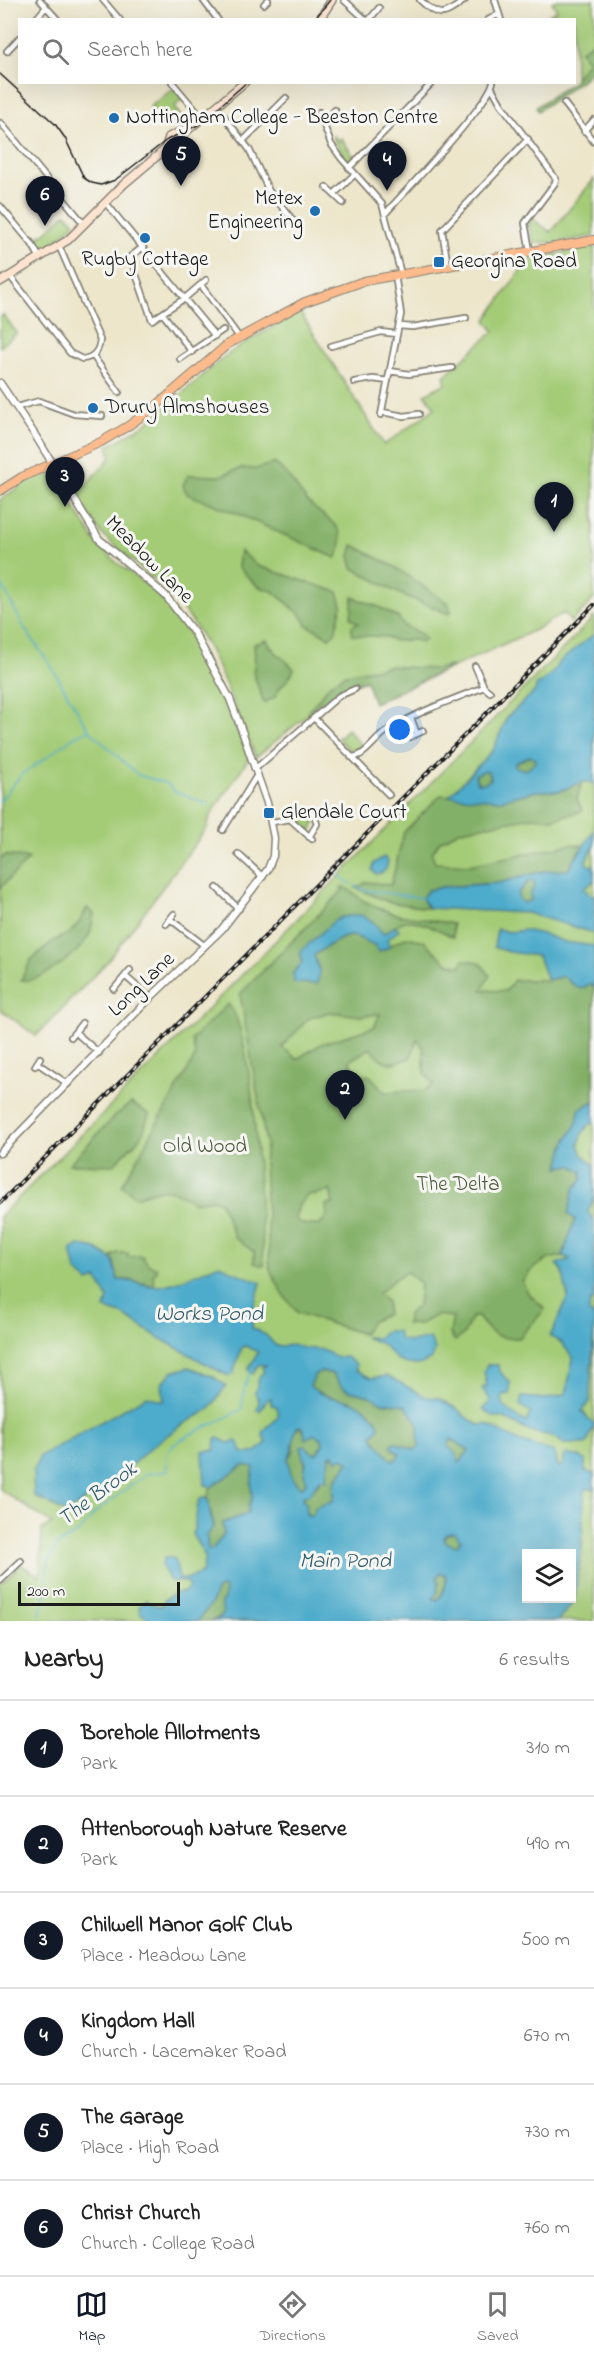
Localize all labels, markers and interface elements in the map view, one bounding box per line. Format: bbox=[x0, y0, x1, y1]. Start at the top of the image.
search box bbox=[18, 18, 576, 84]
icon: search bbox=[39, 35, 72, 68]
text: Search here bbox=[87, 35, 192, 67]
place label: Nottingham College - Beeston Centre bbox=[126, 103, 438, 135]
marker: Nottingham College - Beeston Centre bbox=[107, 111, 121, 125]
pin: 5 bbox=[162, 136, 201, 186]
pin: 4 bbox=[368, 142, 406, 191]
pin: 6 bbox=[26, 176, 64, 226]
place label: Metex Engineering bbox=[207, 184, 303, 240]
marker: Metex Engineering bbox=[308, 204, 322, 218]
marker: Rugby Cottage bbox=[138, 231, 152, 245]
place label: Rugby Cottage bbox=[82, 245, 209, 277]
place label: Georgina Road bbox=[451, 247, 577, 279]
marker: Georgina Road bbox=[432, 255, 446, 269]
place label: Drury Almshouses bbox=[104, 393, 269, 425]
marker: Drury Almshouses bbox=[86, 401, 100, 415]
pin: 3 bbox=[46, 458, 84, 507]
pin: 1 bbox=[534, 482, 574, 532]
street label: Meadow Lane bbox=[98, 509, 200, 611]
your location bbox=[385, 715, 414, 744]
place label: Glendale Court bbox=[281, 798, 407, 828]
marker: Glendale Court bbox=[262, 806, 276, 820]
street label: Long Lane bbox=[102, 945, 184, 1026]
pin: 2 bbox=[326, 1070, 364, 1120]
park label: Old Wood bbox=[163, 1132, 247, 1162]
park label: The Delta bbox=[416, 1170, 500, 1200]
water label: Works Pond bbox=[155, 1299, 264, 1331]
water label: The Brook bbox=[52, 1454, 145, 1535]
water label: Main Pond bbox=[299, 1546, 392, 1578]
map controls bbox=[522, 1549, 576, 1603]
button: layers bbox=[522, 1549, 576, 1603]
scale bar bbox=[18, 1579, 180, 1606]
text: 200 m bbox=[27, 1580, 65, 1604]
text: Nearby bbox=[24, 1641, 103, 1679]
text: 6 results bbox=[499, 1646, 570, 1675]
text: Borehole Allotments bbox=[81, 1718, 260, 1750]
text: 1 bbox=[40, 1734, 47, 1763]
text: 310 m bbox=[526, 1734, 570, 1763]
text: Park bbox=[81, 1750, 117, 1779]
text: Attenborough Nature Reserve bbox=[81, 1814, 347, 1846]
text: 2 bbox=[39, 1830, 48, 1859]
text: 490 m bbox=[527, 1830, 570, 1859]
text: Park bbox=[81, 1846, 117, 1875]
text: Chilwell Manor Golf Club bbox=[81, 1910, 292, 1942]
text: 3 bbox=[39, 1926, 48, 1955]
text: 500 m bbox=[521, 1926, 570, 1955]
text: Place · Meadow Lane bbox=[81, 1942, 246, 1971]
text: Kingdom Hall bbox=[81, 2006, 195, 2038]
text: 4 bbox=[39, 2022, 48, 2051]
text: 670 m bbox=[524, 2022, 570, 2051]
text: Church · Lacemaker Road bbox=[81, 2038, 286, 2067]
text: The Garage bbox=[81, 2102, 184, 2134]
text: 5 bbox=[38, 2118, 49, 2147]
text: 730 m bbox=[524, 2118, 570, 2147]
text: Place · High Road bbox=[81, 2134, 219, 2163]
text: Christ Church bbox=[81, 2198, 200, 2230]
text: 6 bbox=[39, 2214, 48, 2243]
text: 760 m bbox=[524, 2214, 570, 2243]
text: Church · College Road bbox=[81, 2230, 255, 2259]
tab: Map bbox=[75, 2288, 108, 2348]
tab: Directions bbox=[259, 2288, 326, 2348]
tab: Saved bbox=[477, 2288, 519, 2348]

